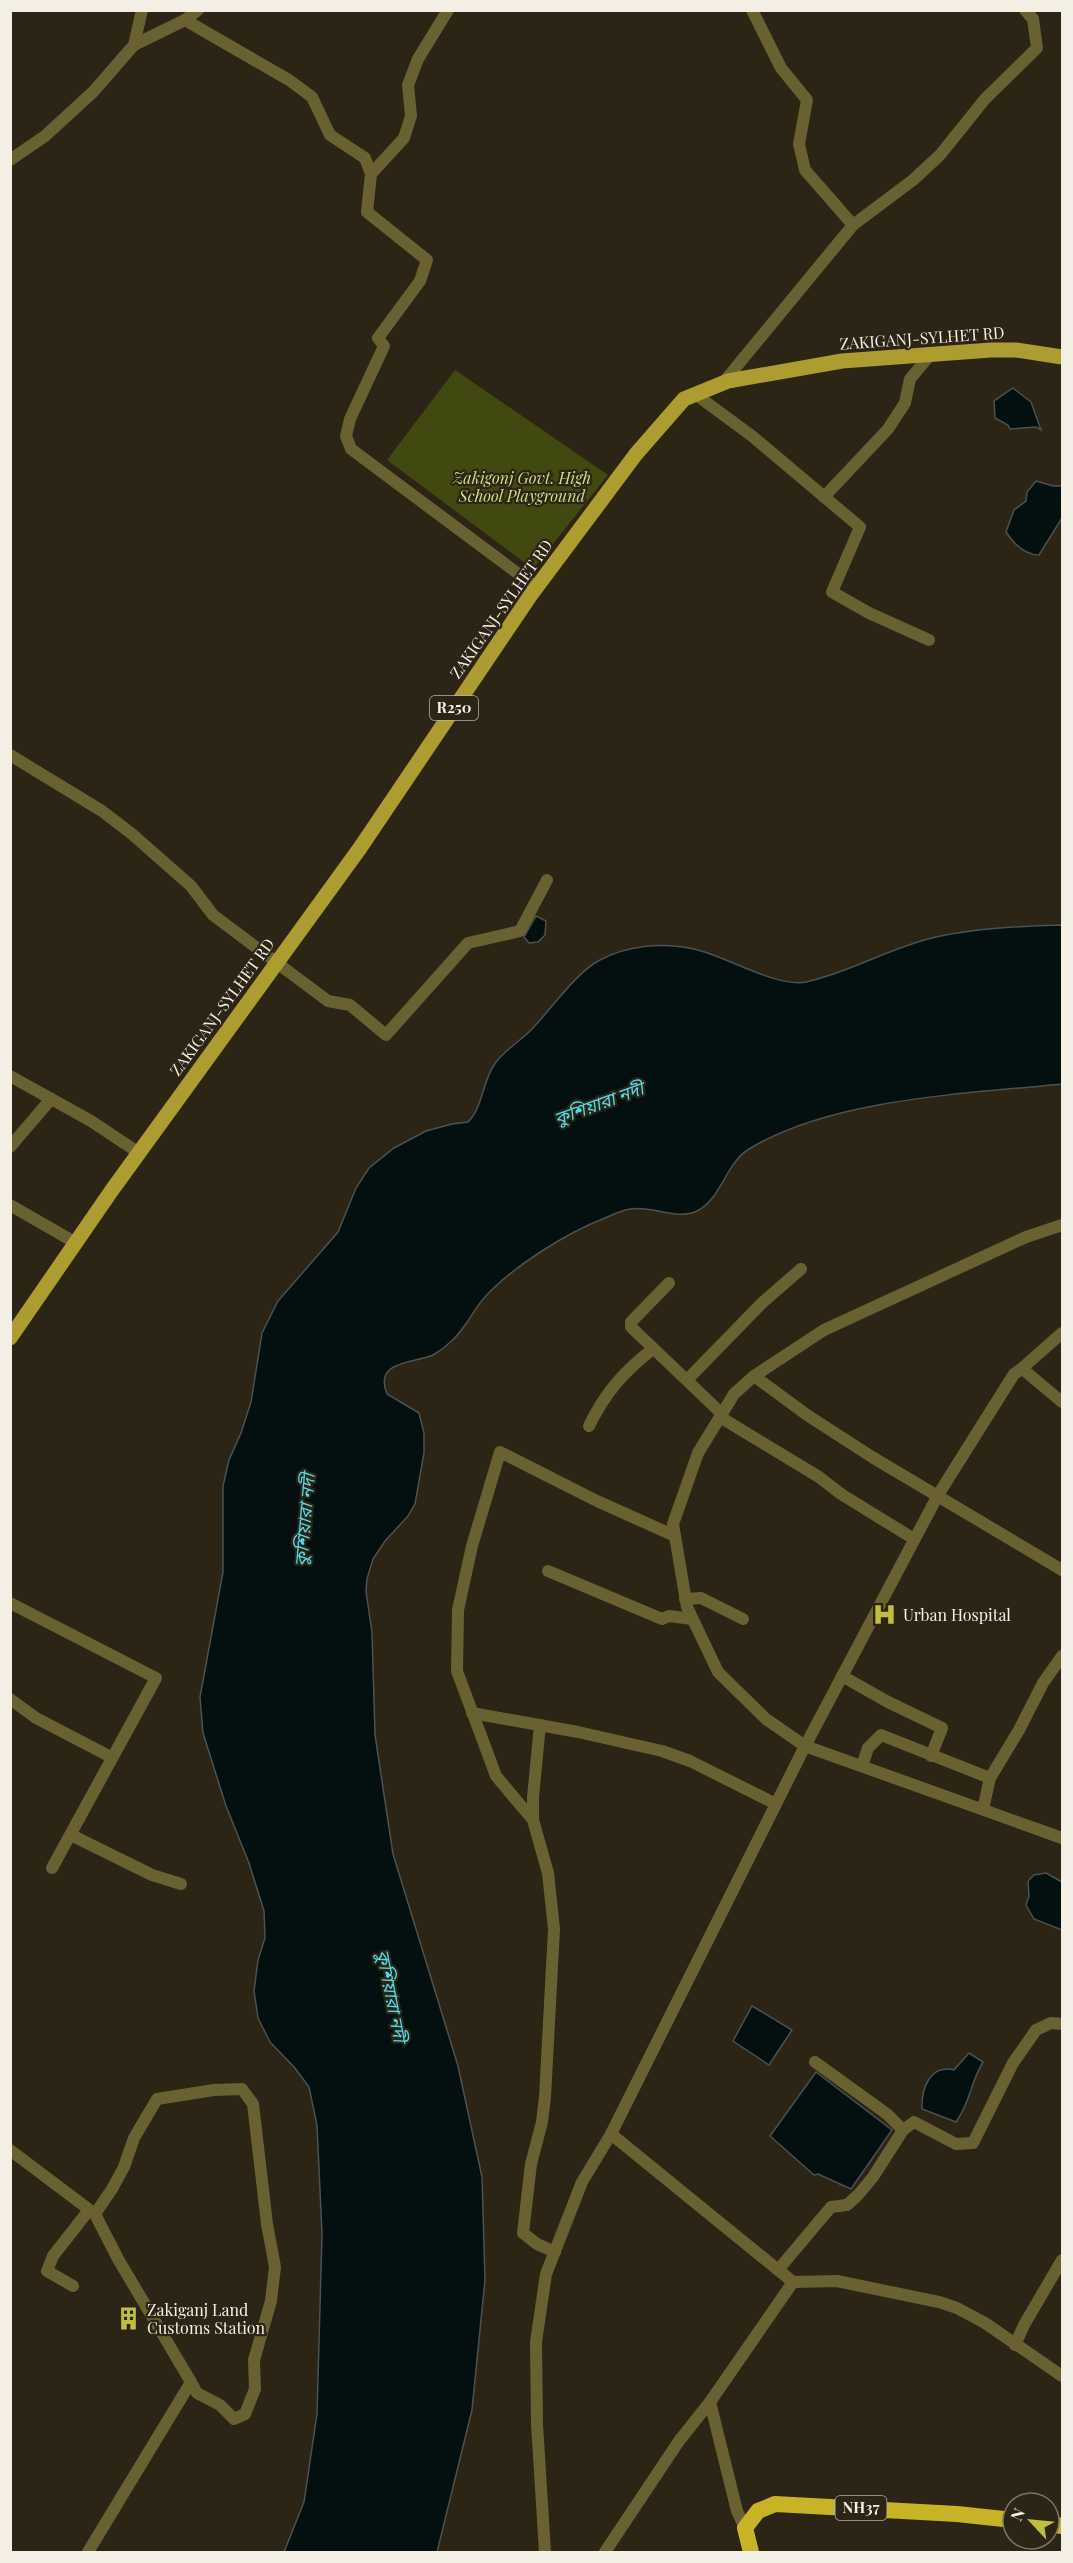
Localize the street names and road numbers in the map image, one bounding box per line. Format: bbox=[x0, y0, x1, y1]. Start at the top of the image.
street label: ZAKIGANJ-SYLHET RD bbox=[839, 321, 1005, 354]
street label: ZAKIGANJ-SYLHET RD bbox=[445, 535, 557, 682]
road number: R250 bbox=[430, 696, 478, 720]
street label: ZAKIGANJ-SYLHET RD bbox=[165, 934, 279, 1080]
road number: NH37 bbox=[836, 2496, 886, 2520]

